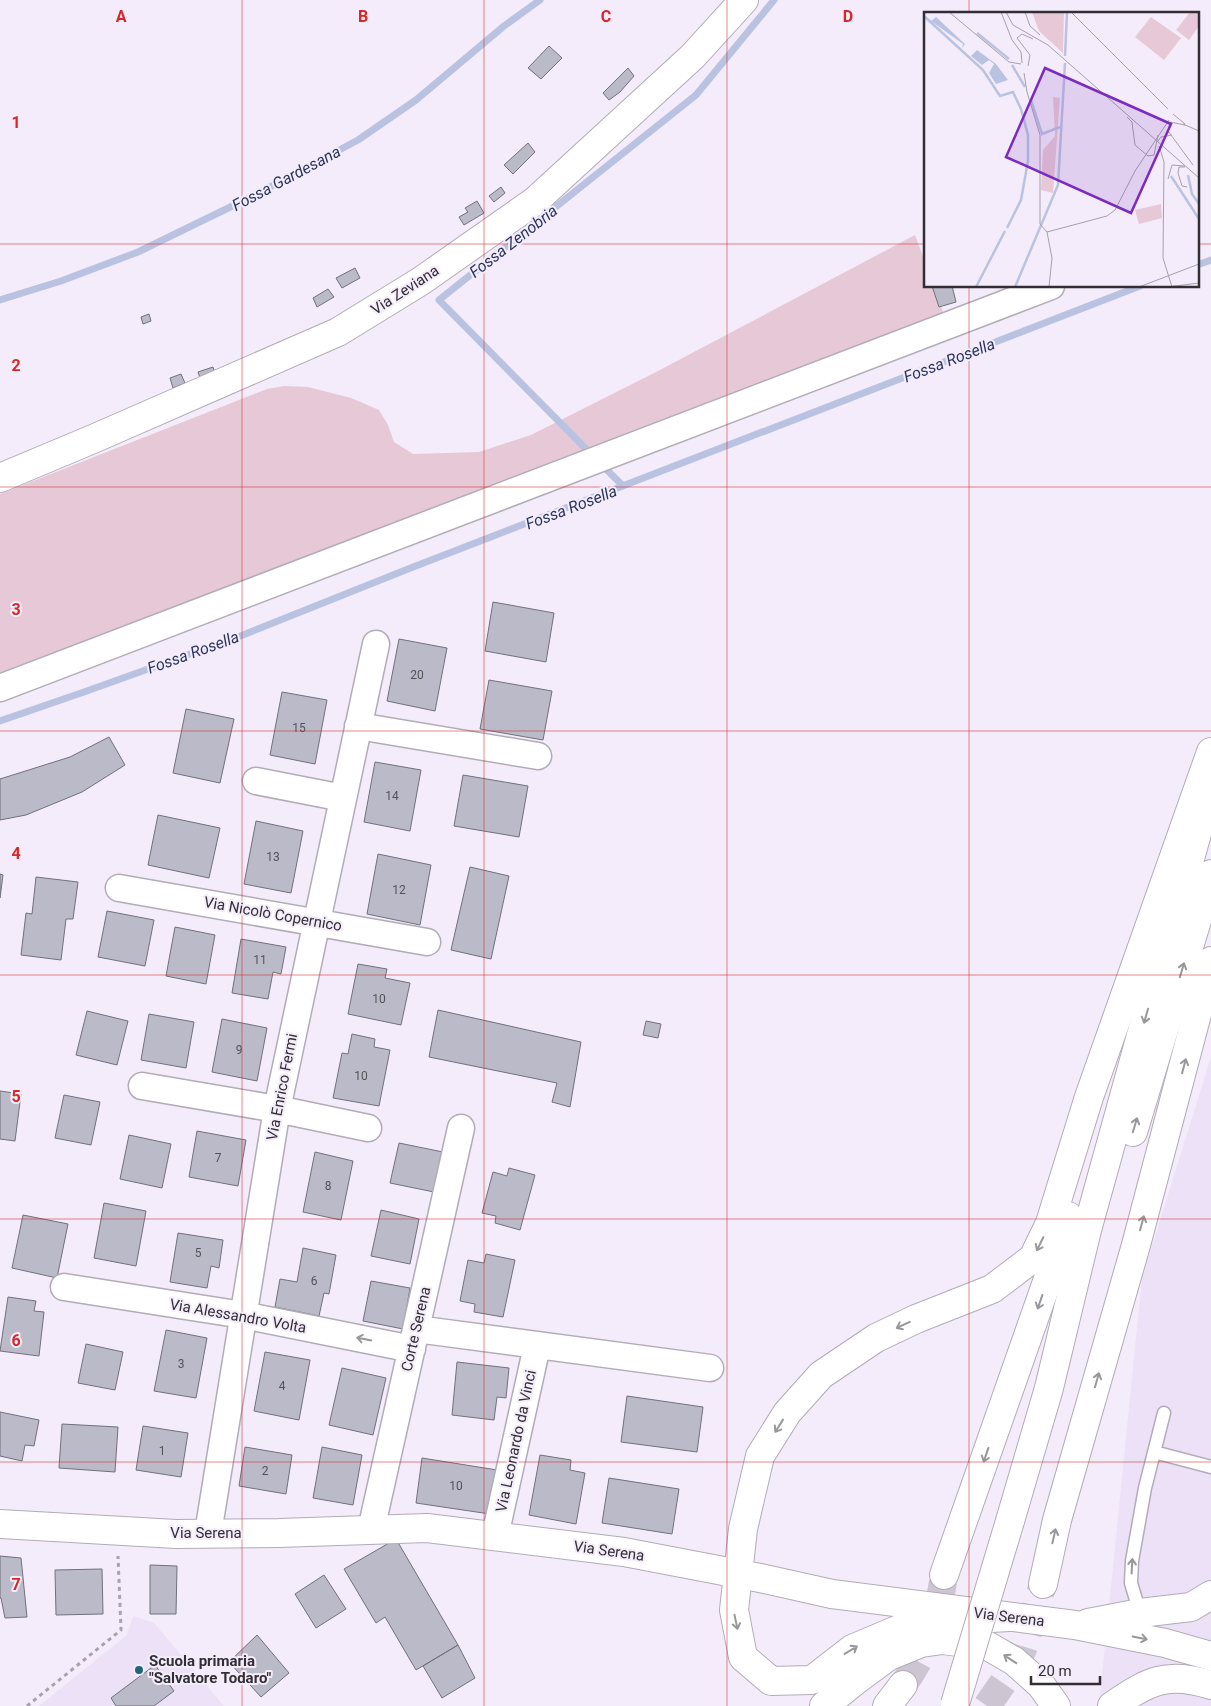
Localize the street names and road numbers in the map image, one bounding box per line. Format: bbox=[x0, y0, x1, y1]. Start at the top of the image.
street label: Via Zeviana bbox=[368, 261, 442, 319]
street label: Via Nicolò Copernico bbox=[203, 893, 343, 935]
street label: Via Enrico Fermi bbox=[263, 1032, 301, 1142]
street label: Corte Serena bbox=[397, 1285, 435, 1373]
street label: Via Alessandro Volta bbox=[168, 1295, 308, 1337]
street label: Via Leonardo da Vinci bbox=[492, 1368, 540, 1514]
street label: Via Serena bbox=[170, 1524, 242, 1542]
street label: Via Serena bbox=[572, 1537, 646, 1565]
street label: Via Serena bbox=[973, 1604, 1045, 1630]

